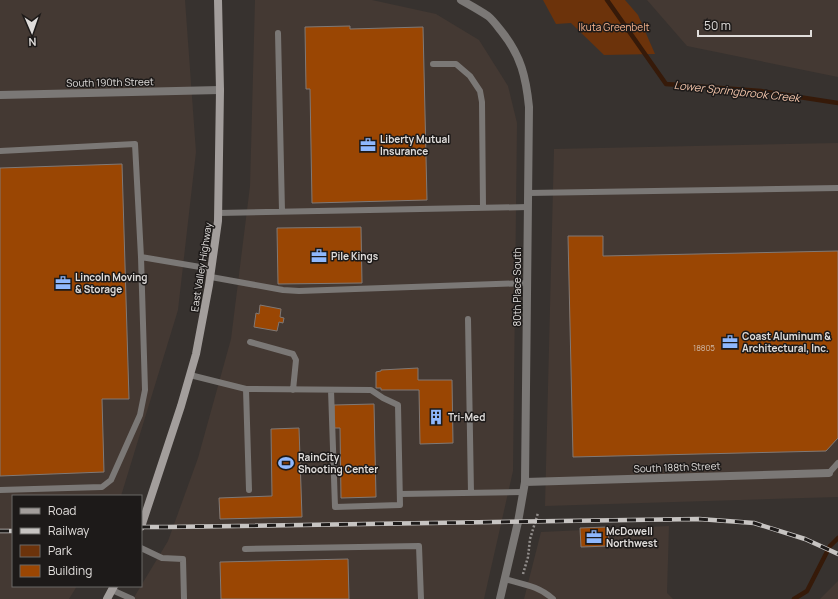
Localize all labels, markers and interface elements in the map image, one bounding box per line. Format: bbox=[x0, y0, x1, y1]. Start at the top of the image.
north arrow bbox=[12, 12, 52, 52]
scale bar bbox=[698, 12, 811, 38]
text: 50 m bbox=[704, 17, 731, 34]
park label: Ikuta Greenbelt bbox=[579, 20, 649, 34]
text: N bbox=[28, 35, 37, 50]
street label: South 190th Street bbox=[66, 74, 154, 90]
water label: Lower Springbrook Creek bbox=[673, 77, 802, 105]
place label: Liberty Mutual Insurance bbox=[380, 132, 450, 158]
office icon: Liberty Mutual Insurance bbox=[359, 136, 377, 154]
street label: East Valley Highway bbox=[187, 221, 215, 313]
office icon: Pile Kings bbox=[310, 247, 328, 265]
street label: 80th Place South bbox=[510, 247, 524, 326]
place label: Pile Kings bbox=[331, 249, 379, 263]
place label: Lincoln Moving & Storage bbox=[75, 270, 147, 296]
office icon: Lincoln Moving & Storage bbox=[54, 274, 72, 292]
place label: Coast Aluminum & Architectural, Inc. bbox=[742, 329, 831, 355]
office icon: Coast Aluminum & Architectural, Inc. bbox=[721, 333, 739, 351]
house number: 18805 bbox=[693, 342, 715, 353]
building icon: Tri-Med bbox=[427, 408, 445, 426]
place label: Tri-Med bbox=[448, 410, 485, 424]
place label: RainCity Shooting Center bbox=[298, 450, 378, 476]
sports icon: RainCity Shooting Center bbox=[277, 454, 295, 472]
street label: South 188th Street bbox=[633, 458, 721, 476]
legend bbox=[12, 495, 142, 587]
text: Road bbox=[48, 502, 76, 519]
text: Railway bbox=[48, 522, 90, 539]
place label: McDowell Northwest bbox=[606, 524, 658, 550]
office icon: McDowell Northwest bbox=[585, 528, 603, 546]
text: Park bbox=[48, 542, 73, 559]
text: Building bbox=[48, 562, 92, 579]

